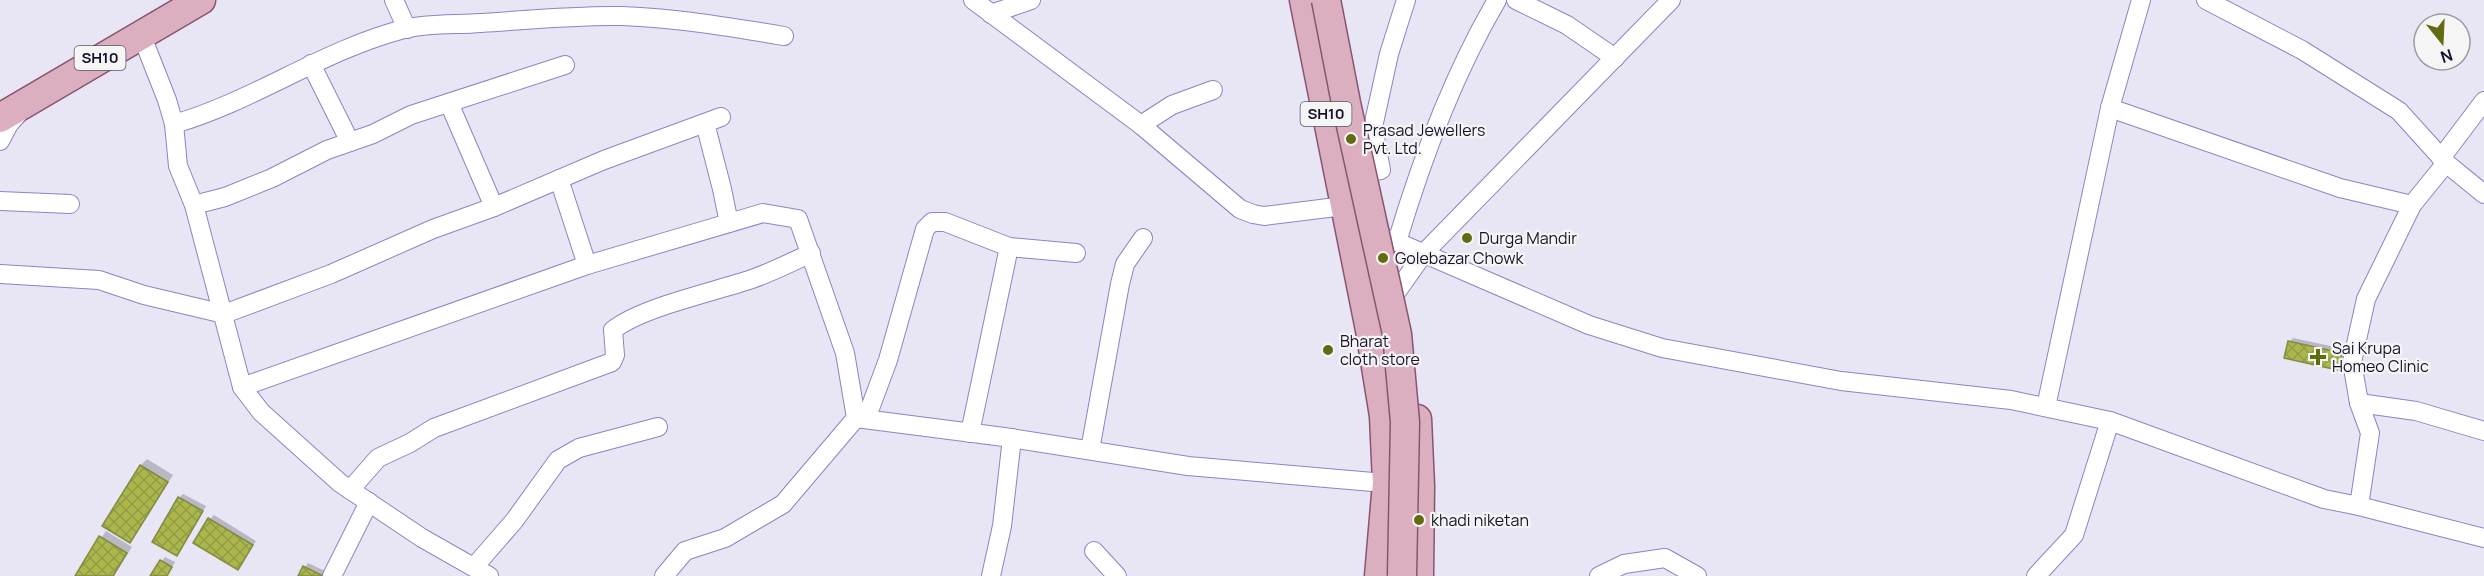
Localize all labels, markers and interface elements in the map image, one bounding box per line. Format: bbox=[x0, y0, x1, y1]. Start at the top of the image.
north arrow bbox=[2412, 12, 2472, 72]
text: N bbox=[2438, 44, 2456, 69]
road number: SH10 bbox=[74, 46, 126, 70]
road number: SH10 bbox=[1300, 102, 1352, 126]
place label: Prasad Jewellers Pvt. Ltd. bbox=[1363, 119, 1485, 159]
marker: Prasad Jewellers Pvt. Ltd. bbox=[1344, 132, 1358, 146]
place label: Durga Mandir bbox=[1479, 227, 1577, 249]
marker: Durga Mandir bbox=[1460, 231, 1474, 245]
place label: Golebazar Chowk bbox=[1395, 247, 1524, 269]
marker: Golebazar Chowk bbox=[1376, 251, 1390, 265]
place label: Bharat cloth store bbox=[1340, 330, 1420, 370]
place label: Sai Krupa Homeo Clinic bbox=[2332, 337, 2429, 377]
marker: Bharat cloth store bbox=[1321, 343, 1335, 357]
marker: Sai Krupa Homeo Clinic bbox=[2309, 348, 2327, 366]
place label: khadi niketan bbox=[1431, 509, 1529, 531]
marker: khadi niketan bbox=[1412, 513, 1426, 527]

